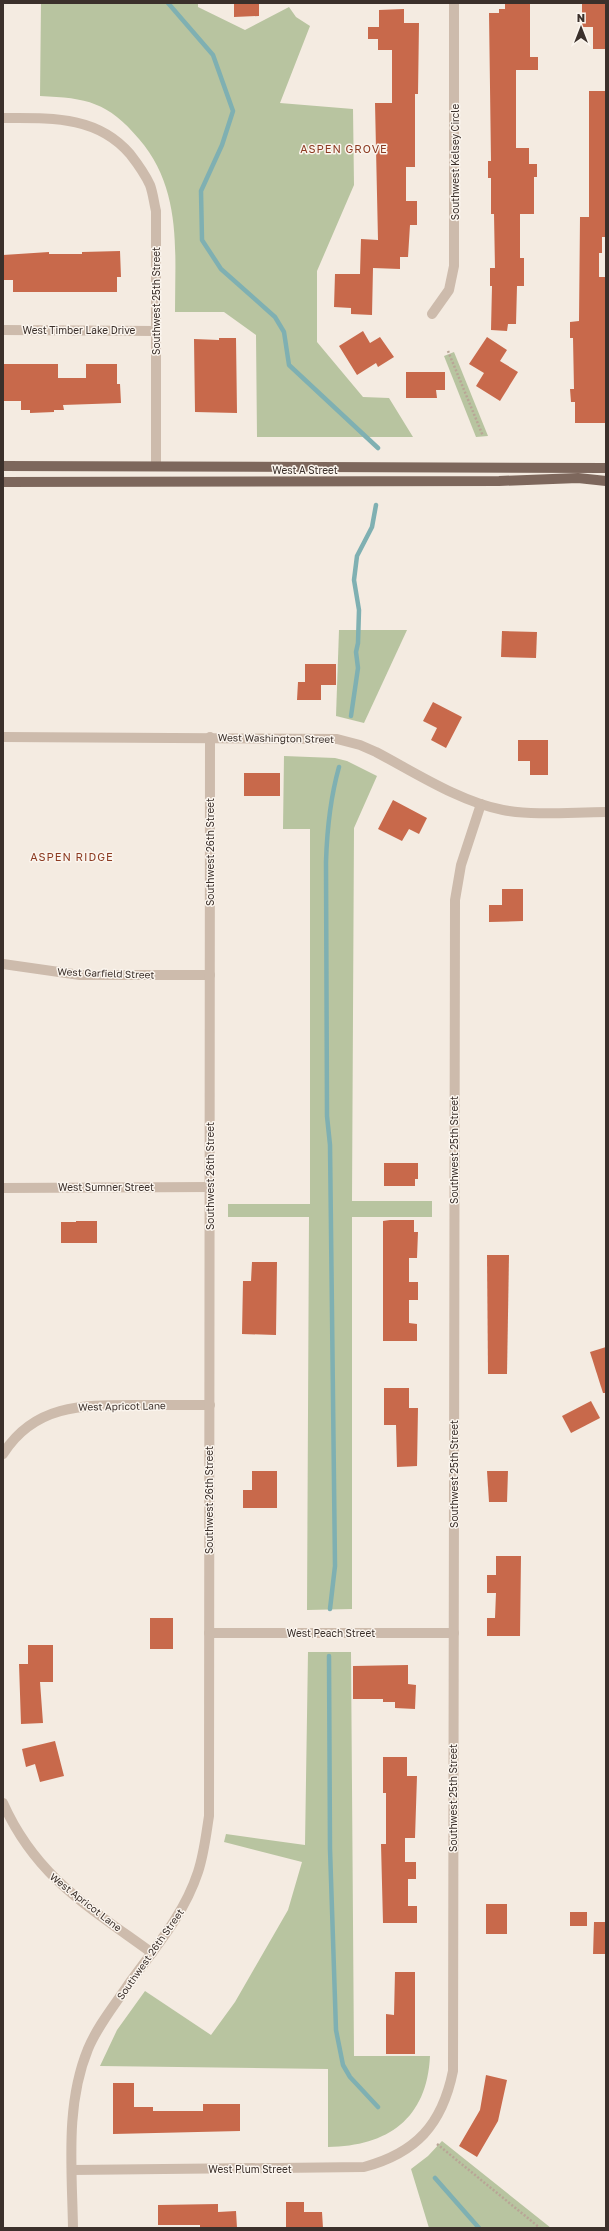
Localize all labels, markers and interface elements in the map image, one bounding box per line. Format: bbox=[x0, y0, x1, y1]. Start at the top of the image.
north arrow bbox=[561, 8, 601, 48]
text: N bbox=[577, 11, 585, 24]
street label: Southwest Kelsey Circle bbox=[449, 104, 461, 220]
district label: ASPEN GROVE bbox=[300, 142, 388, 155]
street label: Southwest 25th Street bbox=[150, 247, 162, 355]
street label: West Timber Lake Drive bbox=[23, 324, 136, 336]
street label: West A Street bbox=[272, 464, 338, 476]
street label: West Washington Street bbox=[218, 731, 334, 745]
street label: Southwest 26th Street bbox=[204, 798, 216, 906]
district label: ASPEN RIDGE bbox=[30, 850, 114, 863]
street label: West Garfield Street bbox=[57, 965, 155, 981]
street label: Southwest 25th Street bbox=[448, 1096, 460, 1204]
street label: Southwest 26th Street bbox=[204, 1122, 216, 1230]
street label: West Sumner Street bbox=[58, 1181, 154, 1193]
street label: West Apricot Lane bbox=[78, 1399, 166, 1413]
street label: Southwest 25th Street bbox=[448, 1420, 460, 1528]
street label: Southwest 26th Street bbox=[203, 1446, 215, 1554]
street label: West Peach Street bbox=[287, 1627, 375, 1639]
street label: Southwest 25th Street bbox=[447, 1744, 459, 1852]
street label: West Apricot Lane bbox=[48, 1870, 124, 1934]
street label: Southwest 26th Street bbox=[114, 1906, 186, 2002]
street label: West Plum Street bbox=[208, 2163, 292, 2175]

